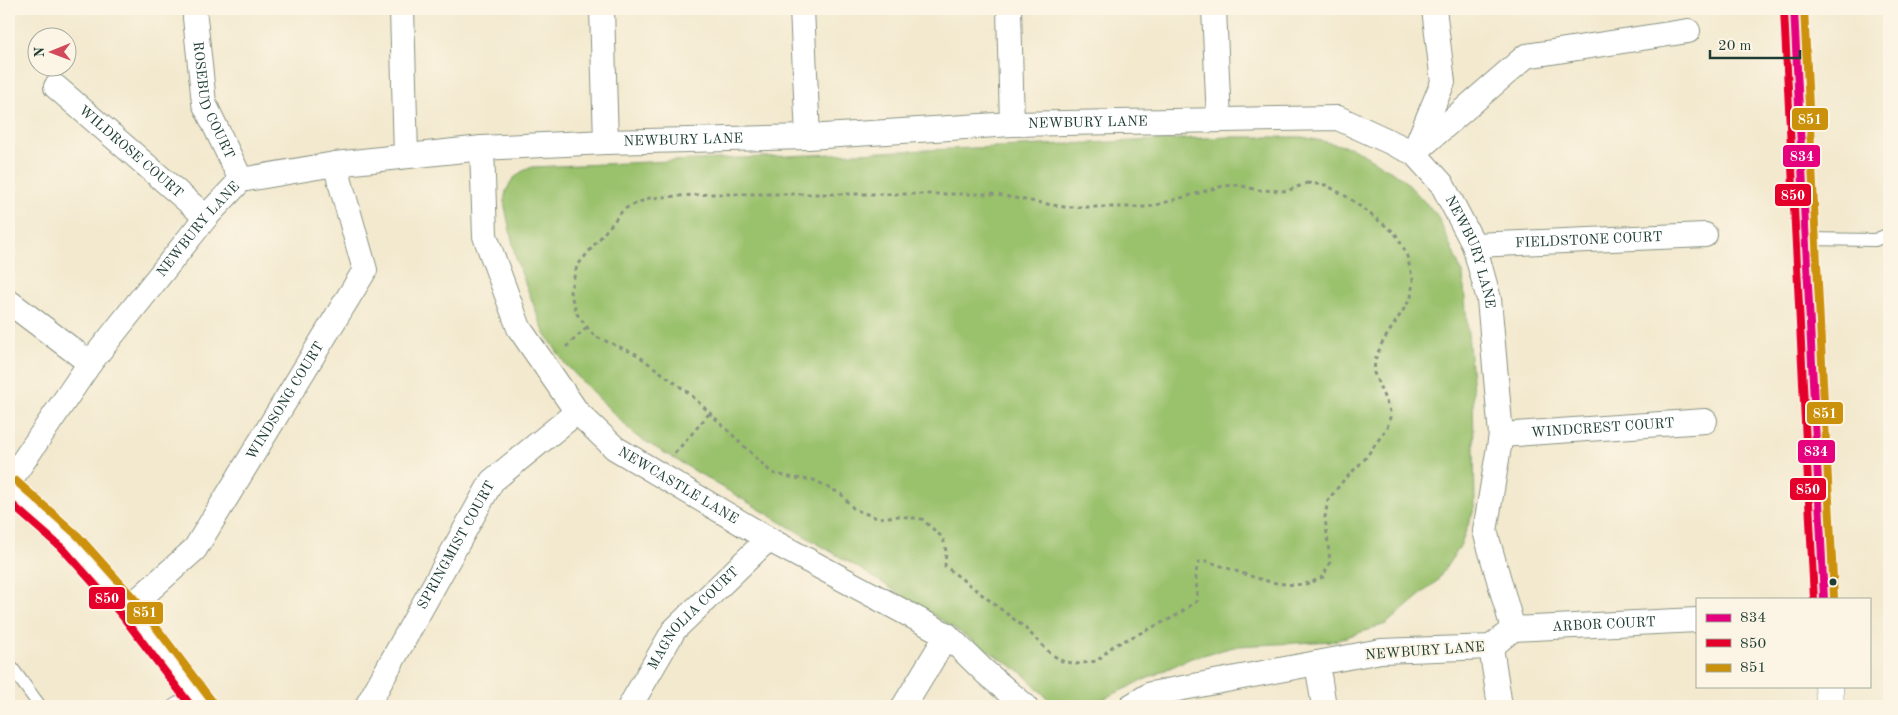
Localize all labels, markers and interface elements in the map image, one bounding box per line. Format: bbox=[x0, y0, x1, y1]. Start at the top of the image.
north arrow bbox=[28, 28, 78, 78]
scale bar bbox=[1710, 28, 1800, 60]
text: 20 m bbox=[1718, 39, 1752, 54]
street label: ROSEBUD COURT bbox=[191, 41, 237, 161]
text: N bbox=[33, 46, 47, 58]
street label: WILDROSE COURT bbox=[76, 103, 186, 201]
line badge: 851 bbox=[1791, 107, 1829, 131]
text: 851 bbox=[1798, 113, 1822, 127]
street label: NEWBURY LANE bbox=[1028, 115, 1148, 131]
street label: NEWBURY LANE bbox=[623, 132, 743, 149]
line badge: 834 bbox=[1782, 144, 1821, 168]
text: 834 bbox=[1790, 150, 1814, 164]
street label: NEWBURY LANE bbox=[154, 179, 242, 280]
line badge: 850 bbox=[1774, 183, 1812, 207]
text: 850 bbox=[1781, 189, 1805, 203]
street label: NEWBURY LANE bbox=[1442, 194, 1497, 309]
street label: FIELDSTONE COURT bbox=[1515, 230, 1663, 250]
street label: WINDSONG COURT bbox=[244, 339, 326, 462]
line badge: 851 bbox=[1806, 401, 1844, 425]
text: 851 bbox=[1813, 407, 1837, 421]
street label: WINDCREST COURT bbox=[1531, 416, 1675, 440]
line badge: 834 bbox=[1797, 439, 1836, 464]
street label: NEWCASTLE LANE bbox=[616, 445, 741, 527]
text: 834 bbox=[1804, 445, 1828, 459]
line badge: 850 bbox=[1789, 477, 1827, 501]
street label: SPRINGMIST COURT bbox=[415, 479, 498, 612]
text: 850 bbox=[1796, 483, 1820, 497]
street label: MAGNOLIA COURT bbox=[646, 564, 741, 672]
unlabelled marker bbox=[1828, 577, 1838, 587]
line badge: 850 bbox=[88, 586, 126, 610]
text: 850 bbox=[95, 592, 119, 606]
legend bbox=[1696, 598, 1870, 688]
line badge: 851 bbox=[126, 601, 164, 625]
text: 851 bbox=[133, 606, 157, 620]
text: 834 bbox=[1740, 611, 1766, 626]
street label: ARBOR COURT bbox=[1552, 615, 1656, 634]
text: 850 bbox=[1740, 637, 1766, 652]
street label: NEWBURY LANE bbox=[1365, 640, 1485, 662]
text: 851 bbox=[1740, 661, 1766, 676]

